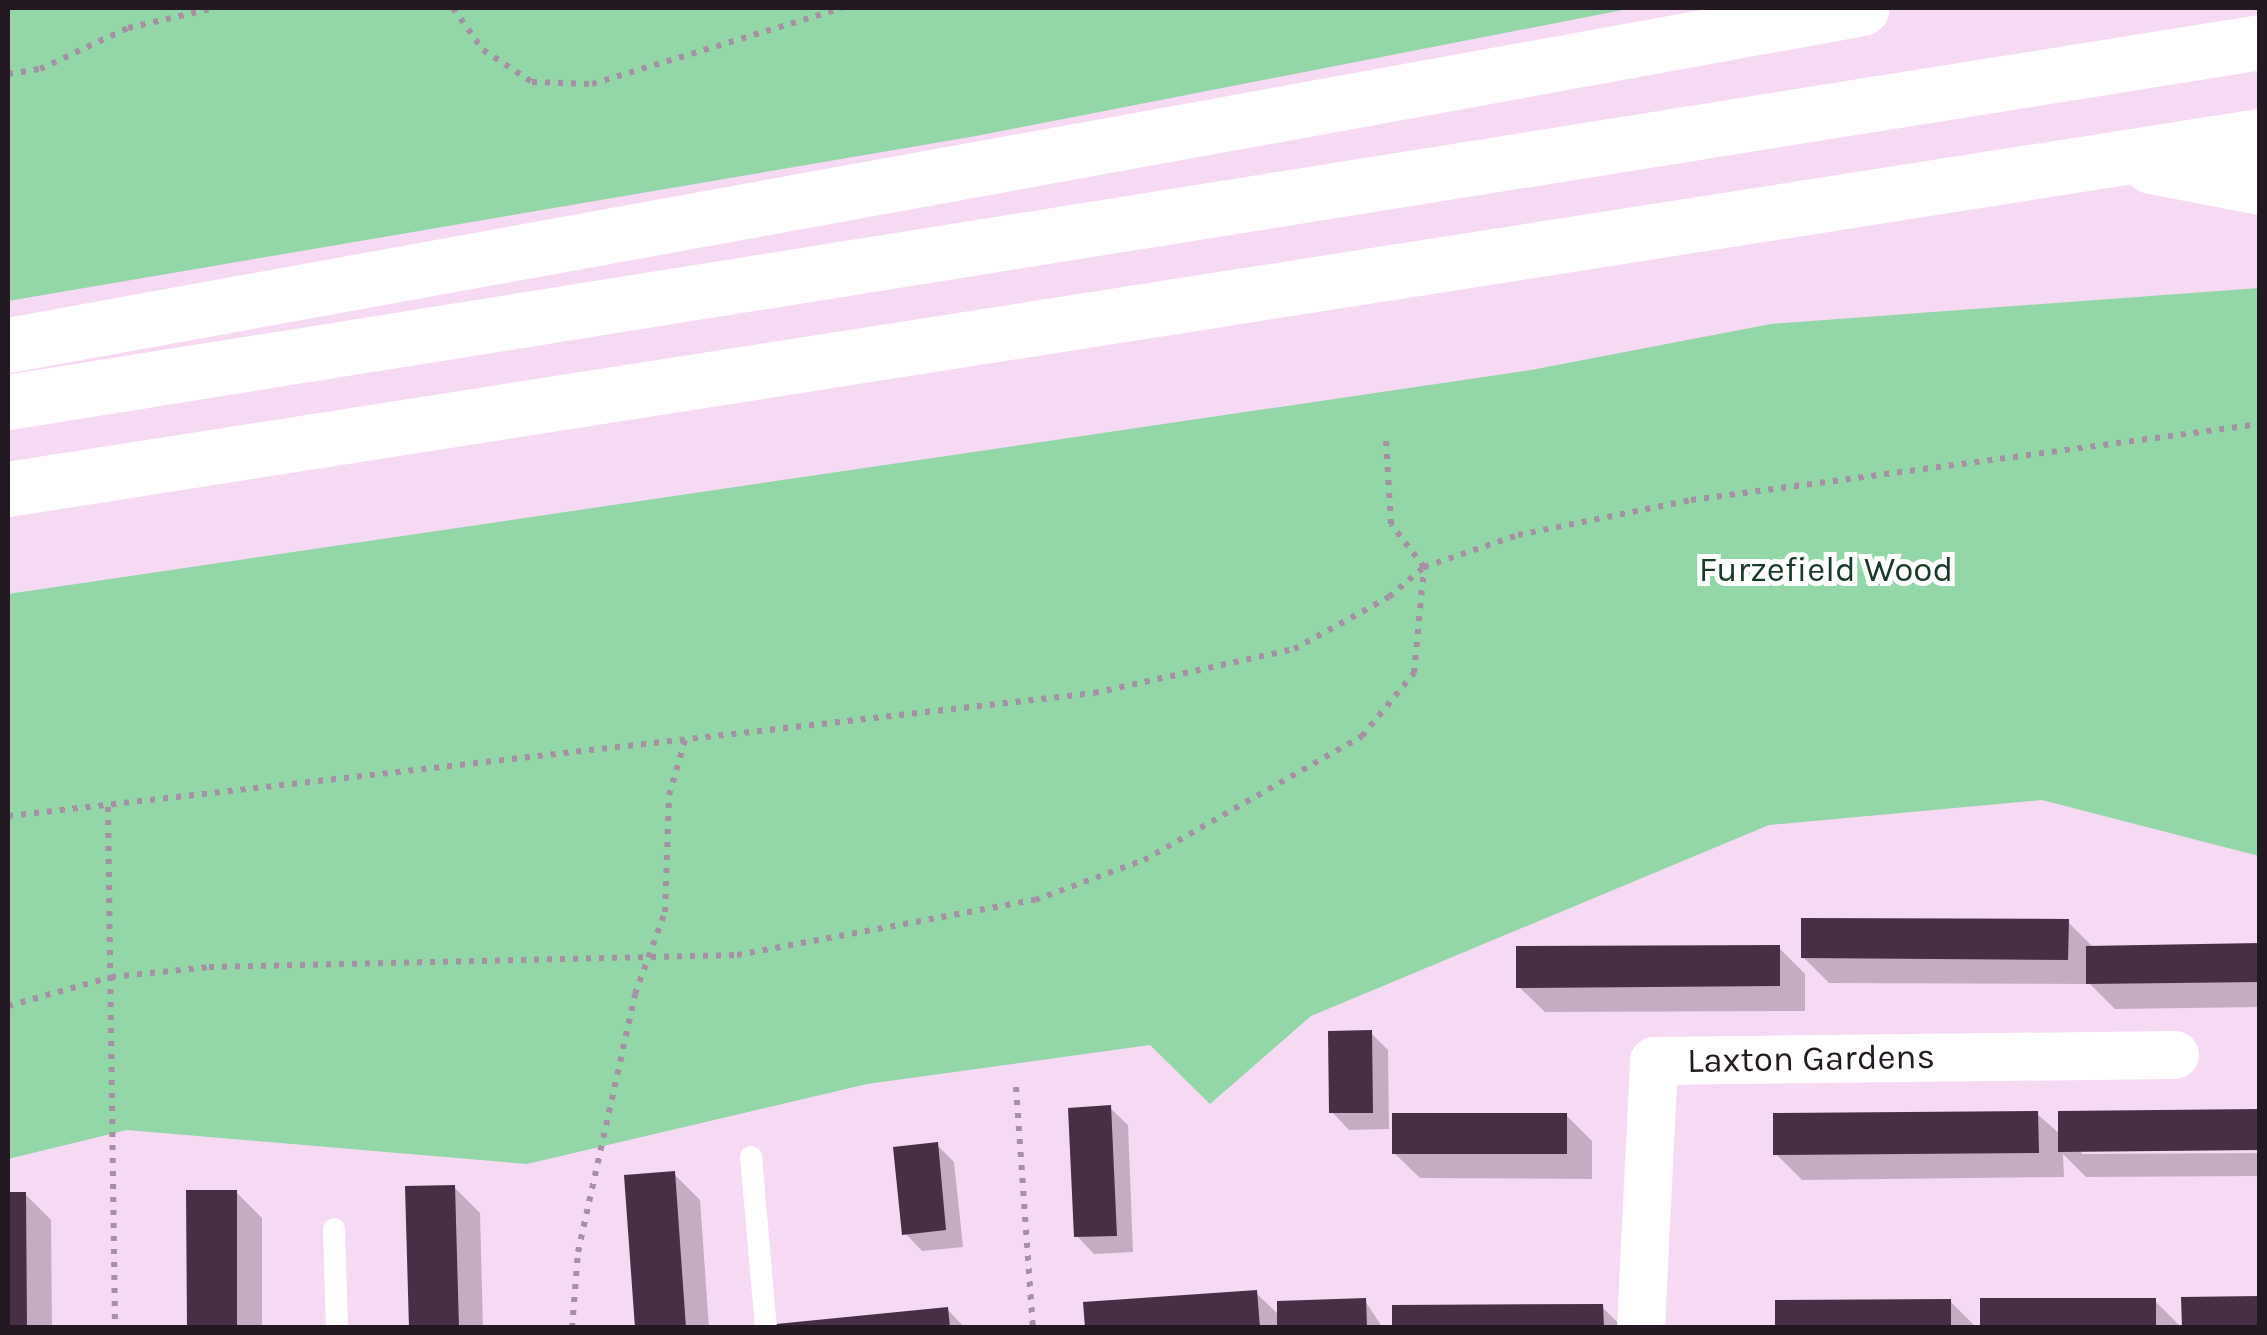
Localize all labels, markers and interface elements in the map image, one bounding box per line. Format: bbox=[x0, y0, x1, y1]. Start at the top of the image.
park label: Furzefield Wood bbox=[1699, 549, 1953, 591]
street label: Laxton Gardens bbox=[1687, 1036, 1935, 1082]

